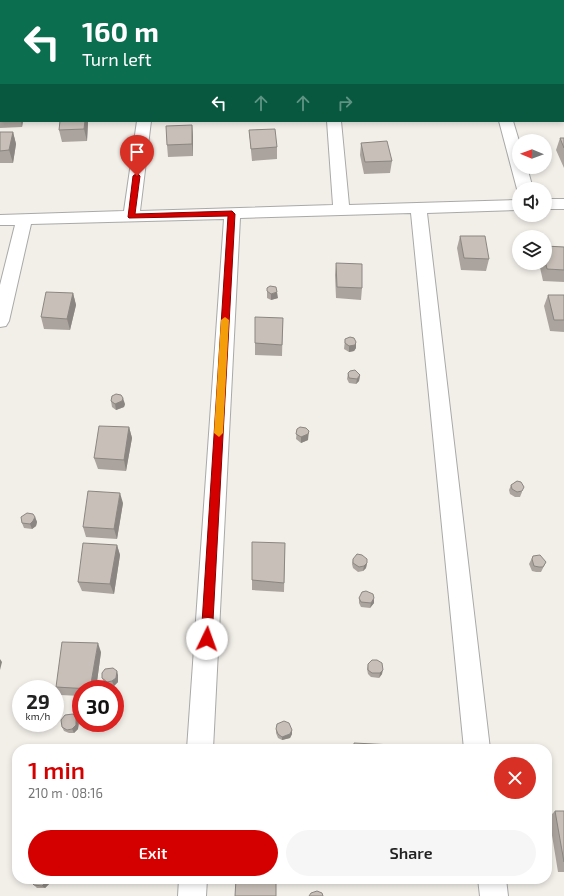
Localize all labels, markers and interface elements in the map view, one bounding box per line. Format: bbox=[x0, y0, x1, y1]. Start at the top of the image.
text: 160 m bbox=[82, 14, 159, 48]
icon: left bbox=[16, 16, 68, 68]
text: Turn left bbox=[82, 48, 152, 70]
icon: left bbox=[208, 92, 230, 114]
icon: ahead bbox=[250, 92, 272, 114]
icon: ahead bbox=[292, 92, 314, 114]
icon: right bbox=[334, 92, 356, 114]
north arrow bbox=[512, 134, 552, 174]
map controls bbox=[512, 134, 552, 270]
pin bbox=[120, 135, 154, 176]
icon: arrive bbox=[126, 141, 148, 163]
button: sound bbox=[512, 182, 552, 222]
button: layers bbox=[512, 230, 552, 270]
position arrow bbox=[186, 618, 228, 660]
speed limit sign: 30 bbox=[72, 680, 124, 732]
text: 29 bbox=[26, 689, 50, 713]
text: km/h bbox=[26, 710, 50, 722]
text: 1 min bbox=[28, 755, 85, 784]
button: close bbox=[494, 757, 536, 799]
text: 210 m · 08:16 bbox=[28, 785, 103, 801]
button: Exit bbox=[28, 830, 278, 876]
button: Share bbox=[286, 830, 536, 876]

